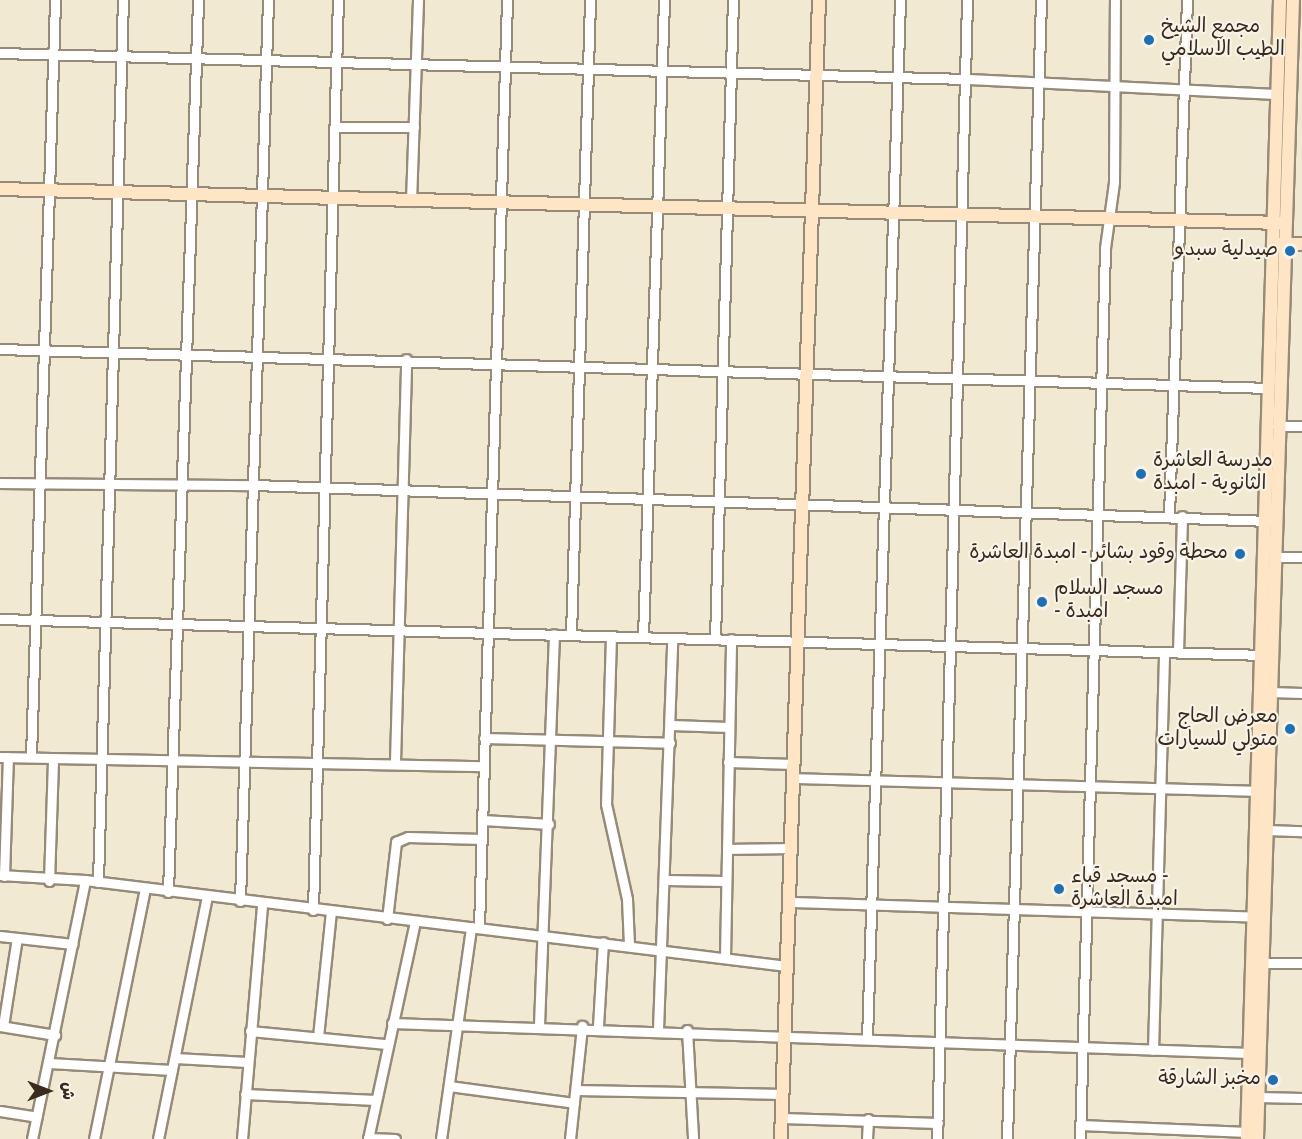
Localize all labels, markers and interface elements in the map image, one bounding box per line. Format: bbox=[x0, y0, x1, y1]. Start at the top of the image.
place label: مجمع الشيخ الطيب الاسلامي bbox=[1161, 16, 1285, 63]
marker: مجمع الشيخ الطيب الاسلامي bbox=[1142, 33, 1156, 47]
place label: صيدلية سبدو bbox=[1174, 239, 1278, 263]
marker: صيدلية سبدو bbox=[1283, 244, 1297, 258]
place label: مدرسة العاشرة الثانوية - امبدة bbox=[1153, 450, 1273, 497]
marker: مدرسة العاشرة الثانوية - امبدة bbox=[1134, 467, 1148, 481]
place label: محطة وقود بشائر - امبدة العاشرة bbox=[969, 542, 1228, 566]
marker: محطة وقود بشائر - امبدة العاشرة bbox=[1233, 547, 1247, 561]
place label: مسجد السلام - امبدة bbox=[1054, 578, 1164, 625]
marker: مسجد السلام - امبدة bbox=[1035, 595, 1049, 609]
place label: معرض الحاج متولي للسيارات bbox=[1157, 706, 1278, 753]
marker: معرض الحاج متولي للسيارات bbox=[1283, 722, 1297, 736]
place label: مسجد قباء - امبدة العاشرة bbox=[1071, 866, 1178, 913]
marker: مسجد قباء - امبدة العاشرة bbox=[1052, 882, 1066, 896]
north arrow bbox=[18, 1061, 78, 1121]
place label: مخبز الشارقة bbox=[1158, 1068, 1261, 1092]
marker: مخبز الشارقة bbox=[1266, 1073, 1280, 1087]
text: ش bbox=[55, 1082, 78, 1100]

